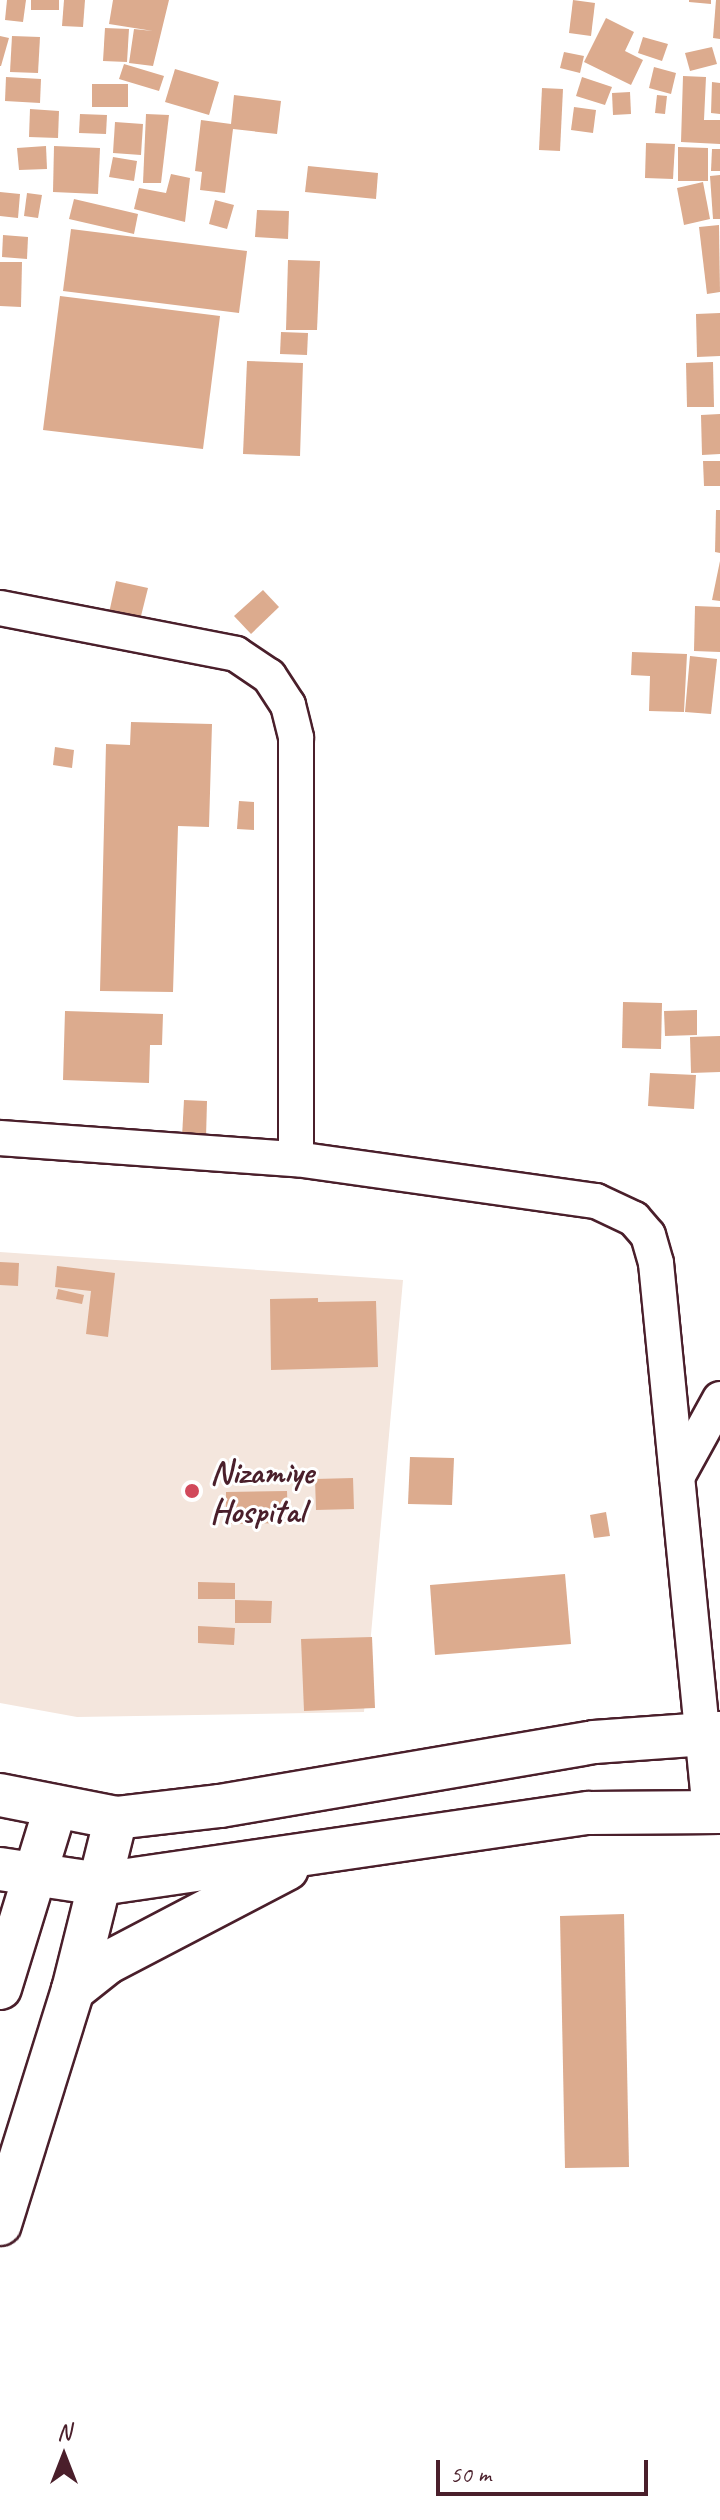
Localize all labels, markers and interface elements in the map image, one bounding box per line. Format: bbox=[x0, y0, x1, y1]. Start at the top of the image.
place label: Nizamiye Hospital bbox=[210, 1451, 313, 1530]
marker: Nizamiye Hospital bbox=[181, 1480, 203, 1502]
north arrow bbox=[24, 2416, 104, 2496]
text: N bbox=[57, 2418, 71, 2446]
scale bar bbox=[440, 2444, 652, 2494]
text: 50 m bbox=[450, 2459, 491, 2489]

